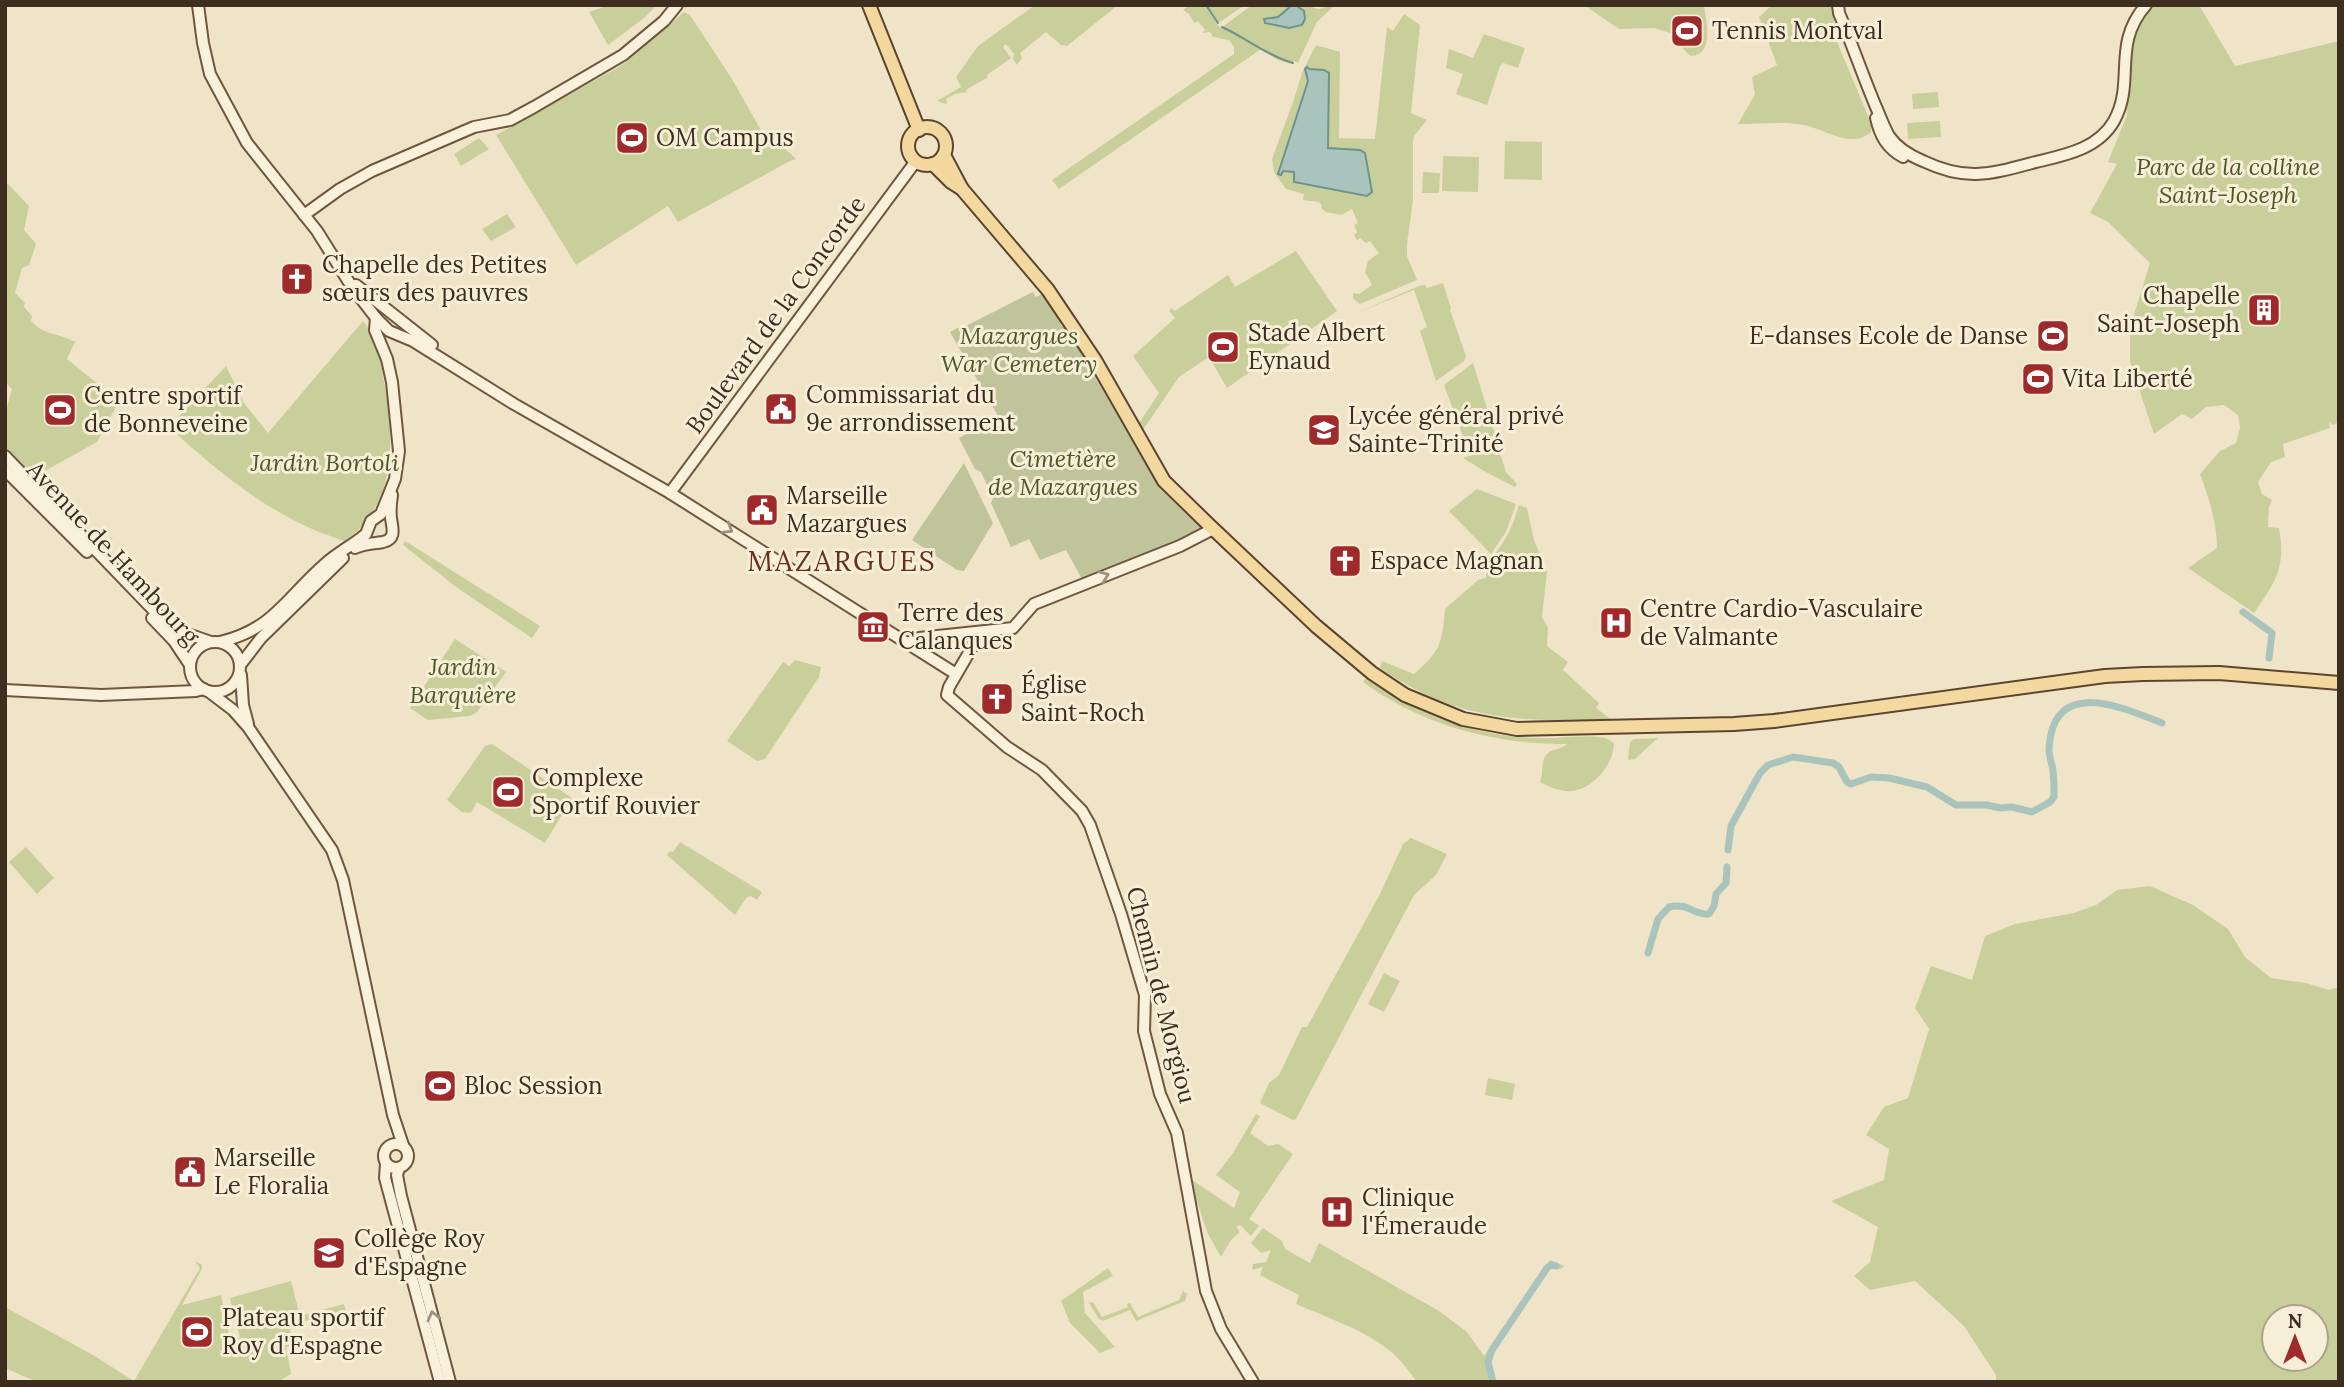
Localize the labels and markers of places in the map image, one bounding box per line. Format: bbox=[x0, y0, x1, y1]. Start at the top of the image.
sports icon: Tennis Montval bbox=[1668, 12, 1706, 50]
place label: Tennis Montval bbox=[1712, 15, 1883, 46]
sports icon: OM Campus bbox=[613, 119, 651, 157]
place label: OM Campus bbox=[656, 122, 794, 153]
place label: Chapelle des Petites sœurs des pauvres bbox=[322, 249, 547, 308]
church icon: Chapelle des Petites sœurs des pauvres bbox=[278, 260, 316, 298]
place label: Chapelle Saint-Joseph bbox=[2097, 280, 2240, 339]
building icon: Chapelle Saint-Joseph bbox=[2245, 291, 2283, 329]
place label: Stade Albert Eynaud bbox=[1248, 317, 1386, 376]
sports icon: E-danses Ecole de Danse bbox=[2034, 317, 2072, 355]
place label: E-danses Ecole de Danse bbox=[1749, 320, 2028, 351]
sports icon: Stade Albert Eynaud bbox=[1204, 328, 1242, 366]
sports icon: Vita Liberté bbox=[2019, 360, 2057, 398]
place label: Vita Liberté bbox=[2061, 363, 2193, 394]
place label: Commissariat du 9e arrondissement bbox=[806, 379, 1016, 438]
place label: Centre sportif de Bonneveine bbox=[84, 380, 248, 439]
public building icon: Commissariat du 9e arrondissement bbox=[762, 390, 800, 428]
sports icon: Centre sportif de Bonneveine bbox=[41, 391, 79, 429]
place label: Lycée général privé Sainte-Trinité bbox=[1348, 400, 1564, 459]
school or university icon: Lycée général privé Sainte-Trinité bbox=[1305, 411, 1343, 449]
place label: Marseille Mazargues bbox=[786, 480, 907, 539]
public building icon: Marseille Mazargues bbox=[743, 491, 781, 529]
church icon: Espace Magnan bbox=[1326, 542, 1364, 580]
place label: Espace Magnan bbox=[1370, 545, 1544, 576]
place label: Centre Cardio-Vasculaire de Valmante bbox=[1640, 593, 1923, 652]
place label: Terre des Calanques bbox=[898, 597, 1013, 656]
hospital icon: Centre Cardio-Vasculaire de Valmante bbox=[1597, 604, 1635, 642]
museum icon: Terre des Calanques bbox=[854, 608, 892, 646]
place label: Église Saint-Roch bbox=[1021, 669, 1145, 728]
church icon: Église Saint-Roch bbox=[978, 680, 1016, 718]
place label: Complexe Sportif Rouvier bbox=[532, 762, 701, 821]
sports icon: Complexe Sportif Rouvier bbox=[489, 773, 527, 811]
sports icon: Bloc Session bbox=[421, 1067, 459, 1105]
place label: Bloc Session bbox=[464, 1070, 603, 1101]
place label: Marseille Le Floralia bbox=[214, 1142, 329, 1201]
public building icon: Marseille Le Floralia bbox=[171, 1153, 209, 1191]
place label: Clinique l'Émeraude bbox=[1362, 1182, 1487, 1241]
hospital icon: Clinique l'Émeraude bbox=[1318, 1193, 1356, 1231]
place label: Collège Roy d'Espagne bbox=[354, 1223, 485, 1282]
school or university icon: Collège Roy d'Espagne bbox=[310, 1234, 348, 1272]
place label: Plateau sportif Roy d'Espagne bbox=[222, 1302, 386, 1361]
sports icon: Plateau sportif Roy d'Espagne bbox=[178, 1313, 216, 1351]

